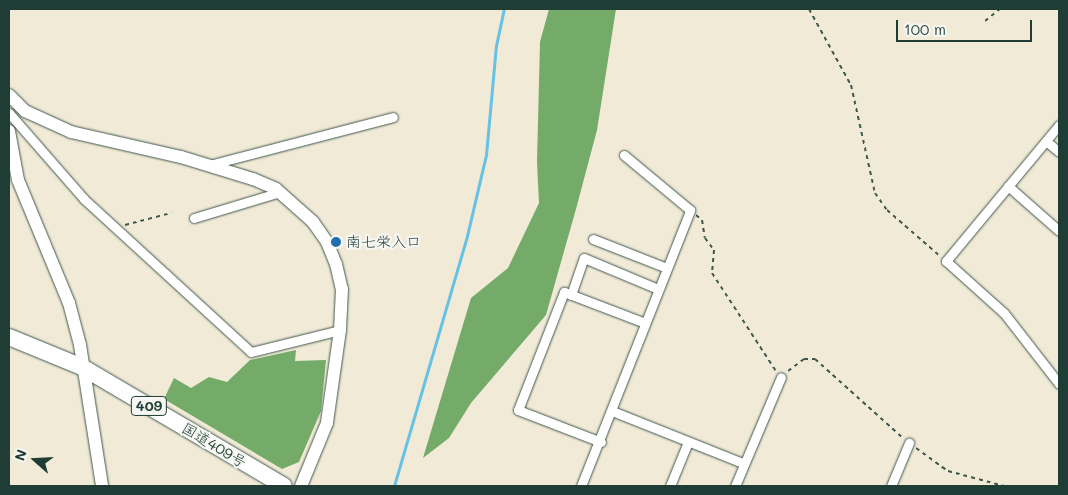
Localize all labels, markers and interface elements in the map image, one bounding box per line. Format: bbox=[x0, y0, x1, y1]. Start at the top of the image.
scale bar bbox=[898, 10, 1034, 42]
text: 100 m bbox=[904, 19, 946, 39]
place label: 南七栄入口 bbox=[346, 233, 421, 251]
marker: 南七栄入口 bbox=[330, 236, 342, 248]
road number: 409 bbox=[130, 394, 168, 418]
street label: 国道409号 bbox=[179, 419, 249, 471]
north arrow bbox=[10, 435, 60, 485]
text: N bbox=[10, 447, 31, 463]

